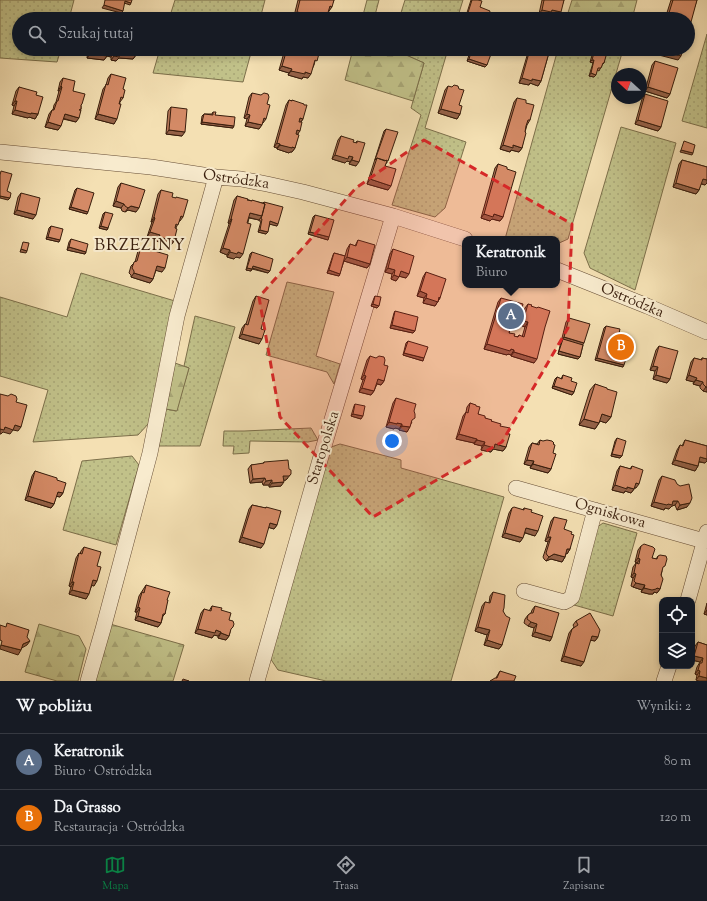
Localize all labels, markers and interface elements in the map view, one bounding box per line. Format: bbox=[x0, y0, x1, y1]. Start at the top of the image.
search box bbox=[12, 12, 695, 56]
icon: search bbox=[26, 23, 48, 45]
text: Szukaj tutaj bbox=[58, 24, 133, 45]
north arrow bbox=[611, 68, 647, 104]
street label: Ostródzka bbox=[201, 165, 271, 195]
district label: BRZEZINY bbox=[94, 234, 186, 258]
popup bbox=[462, 236, 560, 288]
text: Keratronik bbox=[476, 243, 546, 264]
text: Biuro bbox=[476, 264, 507, 282]
street label: Ostródzka bbox=[597, 278, 667, 324]
pin: A bbox=[498, 301, 524, 331]
pin: B bbox=[608, 332, 634, 362]
street label: Staropolska bbox=[303, 408, 345, 487]
your location bbox=[382, 431, 402, 451]
street label: Ogniskowa bbox=[572, 494, 648, 534]
map controls bbox=[659, 597, 695, 669]
button: locate bbox=[659, 597, 695, 633]
button: layers bbox=[659, 633, 695, 669]
text: W pobliżu bbox=[16, 695, 92, 719]
text: Wyniki: 2 bbox=[636, 698, 691, 716]
text: Keratronik bbox=[54, 742, 124, 763]
text: A bbox=[24, 753, 34, 771]
text: 80 m bbox=[664, 753, 691, 771]
text: Biuro · Ostródzka bbox=[54, 763, 152, 781]
text: Da Grasso bbox=[54, 798, 121, 819]
text: B bbox=[25, 809, 33, 827]
text: 120 m bbox=[660, 809, 691, 827]
text: Restauracja · Ostródzka bbox=[54, 819, 185, 837]
tab: Mapa bbox=[102, 854, 129, 894]
tab: Trasa bbox=[333, 854, 359, 894]
tab: Zapisane bbox=[563, 854, 605, 894]

